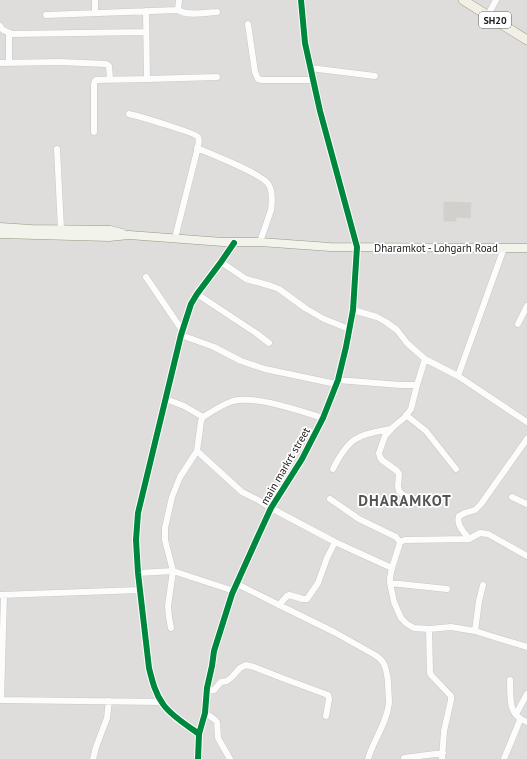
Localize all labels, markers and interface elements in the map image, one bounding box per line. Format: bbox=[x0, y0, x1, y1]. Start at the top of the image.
road number: SH20 bbox=[479, 12, 511, 28]
street label: Dharamkot - Lohgarh Road bbox=[374, 241, 498, 255]
street label: main markrt street bbox=[257, 424, 313, 507]
district label: DHARAMKOT bbox=[358, 491, 452, 510]

